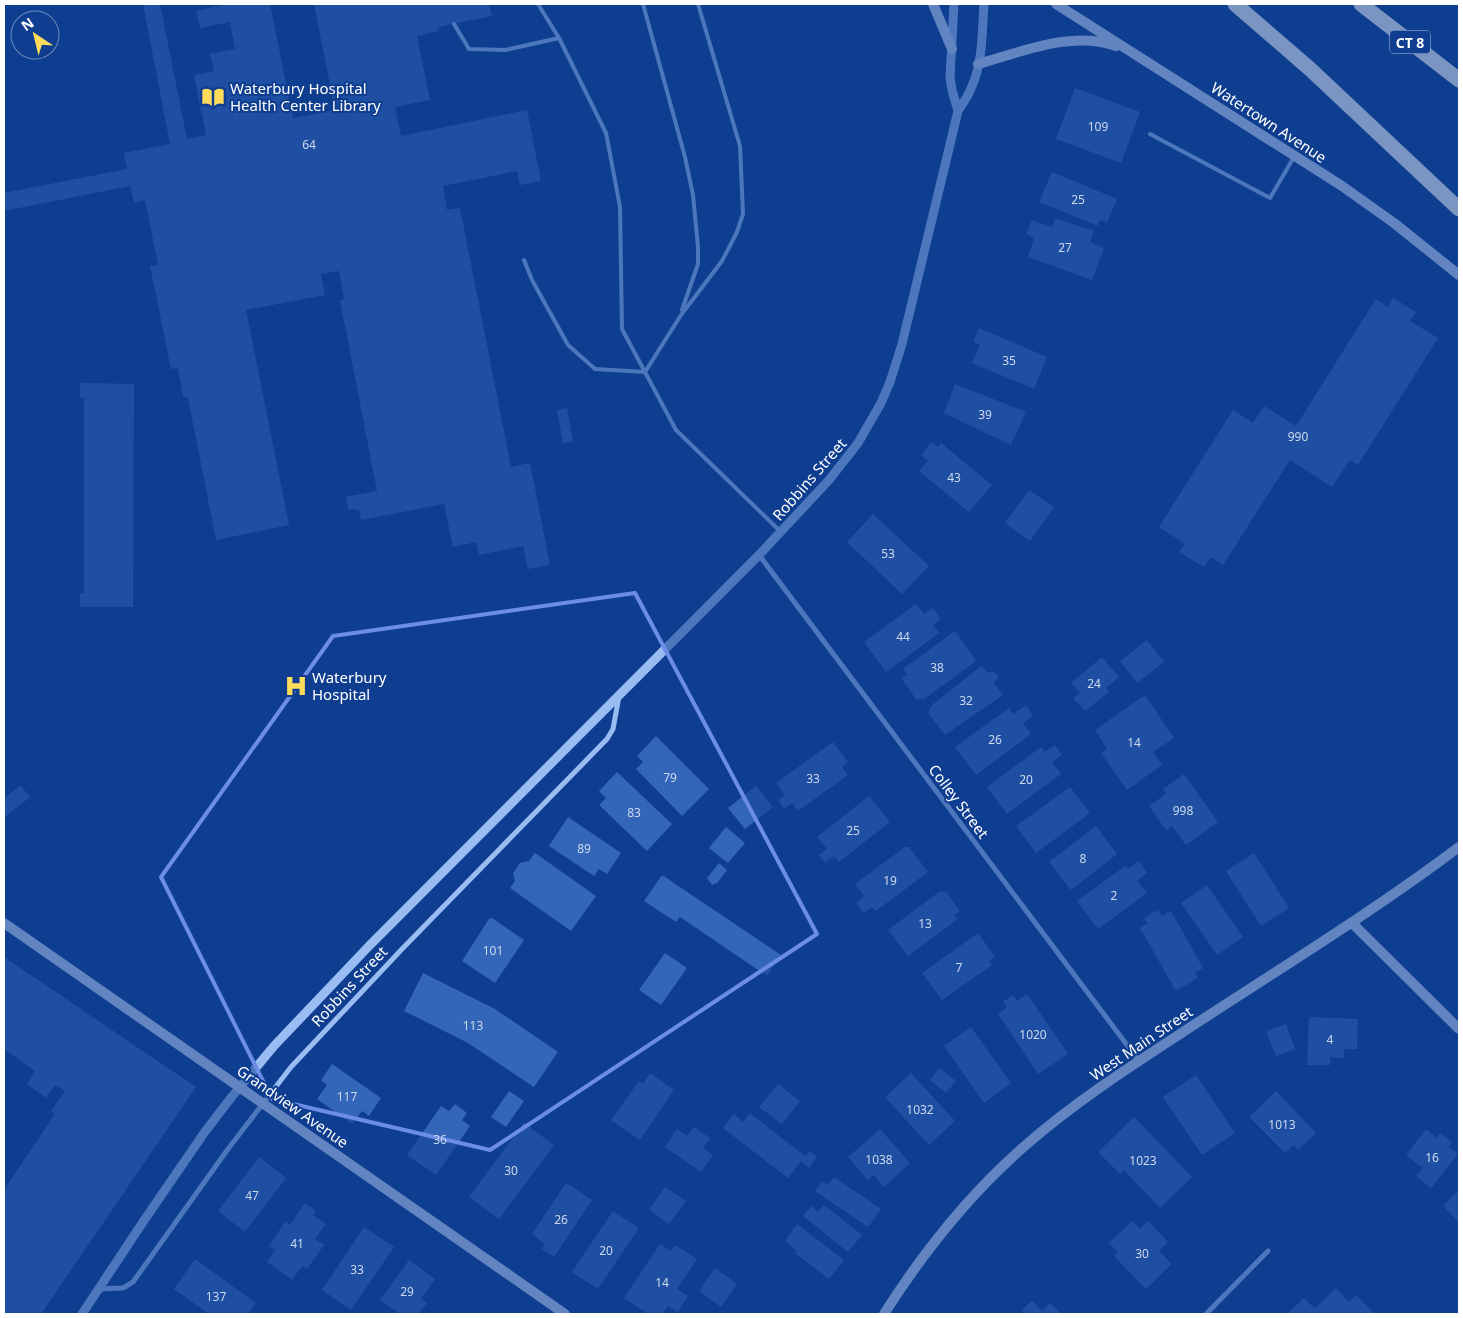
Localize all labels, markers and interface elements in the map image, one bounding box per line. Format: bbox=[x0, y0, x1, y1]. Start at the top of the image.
north arrow bbox=[10, 10, 60, 60]
text: N bbox=[17, 13, 37, 35]
road number: CT 8 bbox=[1390, 31, 1430, 54]
street label: Watertown Avenue bbox=[1207, 77, 1331, 167]
place label: Waterbury Hospital Health Center Library bbox=[230, 78, 381, 115]
library icon: Waterbury Hospital Health Center Library bbox=[200, 84, 226, 110]
house number: 109 bbox=[1088, 118, 1108, 135]
house number: 64 bbox=[302, 136, 316, 153]
house number: 25 bbox=[1071, 191, 1085, 208]
house number: 27 bbox=[1058, 239, 1072, 256]
house number: 35 bbox=[1002, 352, 1016, 369]
house number: 39 bbox=[978, 406, 992, 423]
house number: 990 bbox=[1288, 428, 1308, 445]
street label: Robbins Street bbox=[768, 433, 851, 524]
house number: 43 bbox=[947, 469, 961, 486]
house number: 53 bbox=[881, 545, 895, 562]
house number: 44 bbox=[896, 628, 910, 645]
house number: 38 bbox=[930, 659, 944, 676]
place label: Waterbury Hospital bbox=[312, 667, 387, 704]
hospital icon: Waterbury Hospital bbox=[283, 673, 309, 699]
house number: 24 bbox=[1087, 675, 1101, 692]
house number: 32 bbox=[959, 692, 973, 709]
house number: 26 bbox=[988, 731, 1002, 748]
house number: 14 bbox=[1127, 734, 1141, 751]
street label: Colley Street bbox=[925, 760, 994, 843]
house number: 79 bbox=[663, 769, 677, 786]
house number: 33 bbox=[806, 770, 820, 787]
house number: 20 bbox=[1019, 771, 1033, 788]
house number: 998 bbox=[1173, 802, 1193, 819]
house number: 83 bbox=[627, 804, 641, 821]
house number: 25 bbox=[846, 822, 860, 839]
house number: 89 bbox=[577, 840, 591, 857]
house number: 8 bbox=[1080, 850, 1087, 867]
house number: 19 bbox=[883, 872, 897, 889]
house number: 2 bbox=[1111, 887, 1118, 904]
house number: 13 bbox=[918, 915, 932, 932]
street label: Robbins Street bbox=[307, 941, 392, 1030]
house number: 101 bbox=[483, 942, 503, 959]
house number: 7 bbox=[956, 959, 963, 976]
street label: West Main Street bbox=[1086, 1001, 1197, 1085]
house number: 113 bbox=[463, 1017, 483, 1034]
house number: 1020 bbox=[1019, 1026, 1047, 1043]
house number: 4 bbox=[1327, 1031, 1334, 1048]
street label: Grandview Avenue bbox=[233, 1060, 353, 1152]
house number: 117 bbox=[337, 1088, 357, 1105]
house number: 1032 bbox=[906, 1101, 934, 1118]
house number: 1013 bbox=[1268, 1116, 1296, 1133]
house number: 36 bbox=[433, 1131, 447, 1148]
house number: 16 bbox=[1425, 1149, 1439, 1166]
house number: 1038 bbox=[865, 1151, 893, 1168]
house number: 1023 bbox=[1129, 1152, 1157, 1169]
house number: 30 bbox=[504, 1162, 518, 1179]
house number: 47 bbox=[245, 1187, 259, 1204]
house number: 26 bbox=[554, 1211, 568, 1228]
house number: 41 bbox=[290, 1235, 304, 1252]
house number: 20 bbox=[599, 1242, 613, 1259]
house number: 30 bbox=[1135, 1245, 1149, 1262]
house number: 33 bbox=[350, 1261, 364, 1278]
house number: 14 bbox=[655, 1274, 669, 1291]
house number: 29 bbox=[400, 1283, 414, 1300]
house number: 137 bbox=[206, 1288, 226, 1305]

